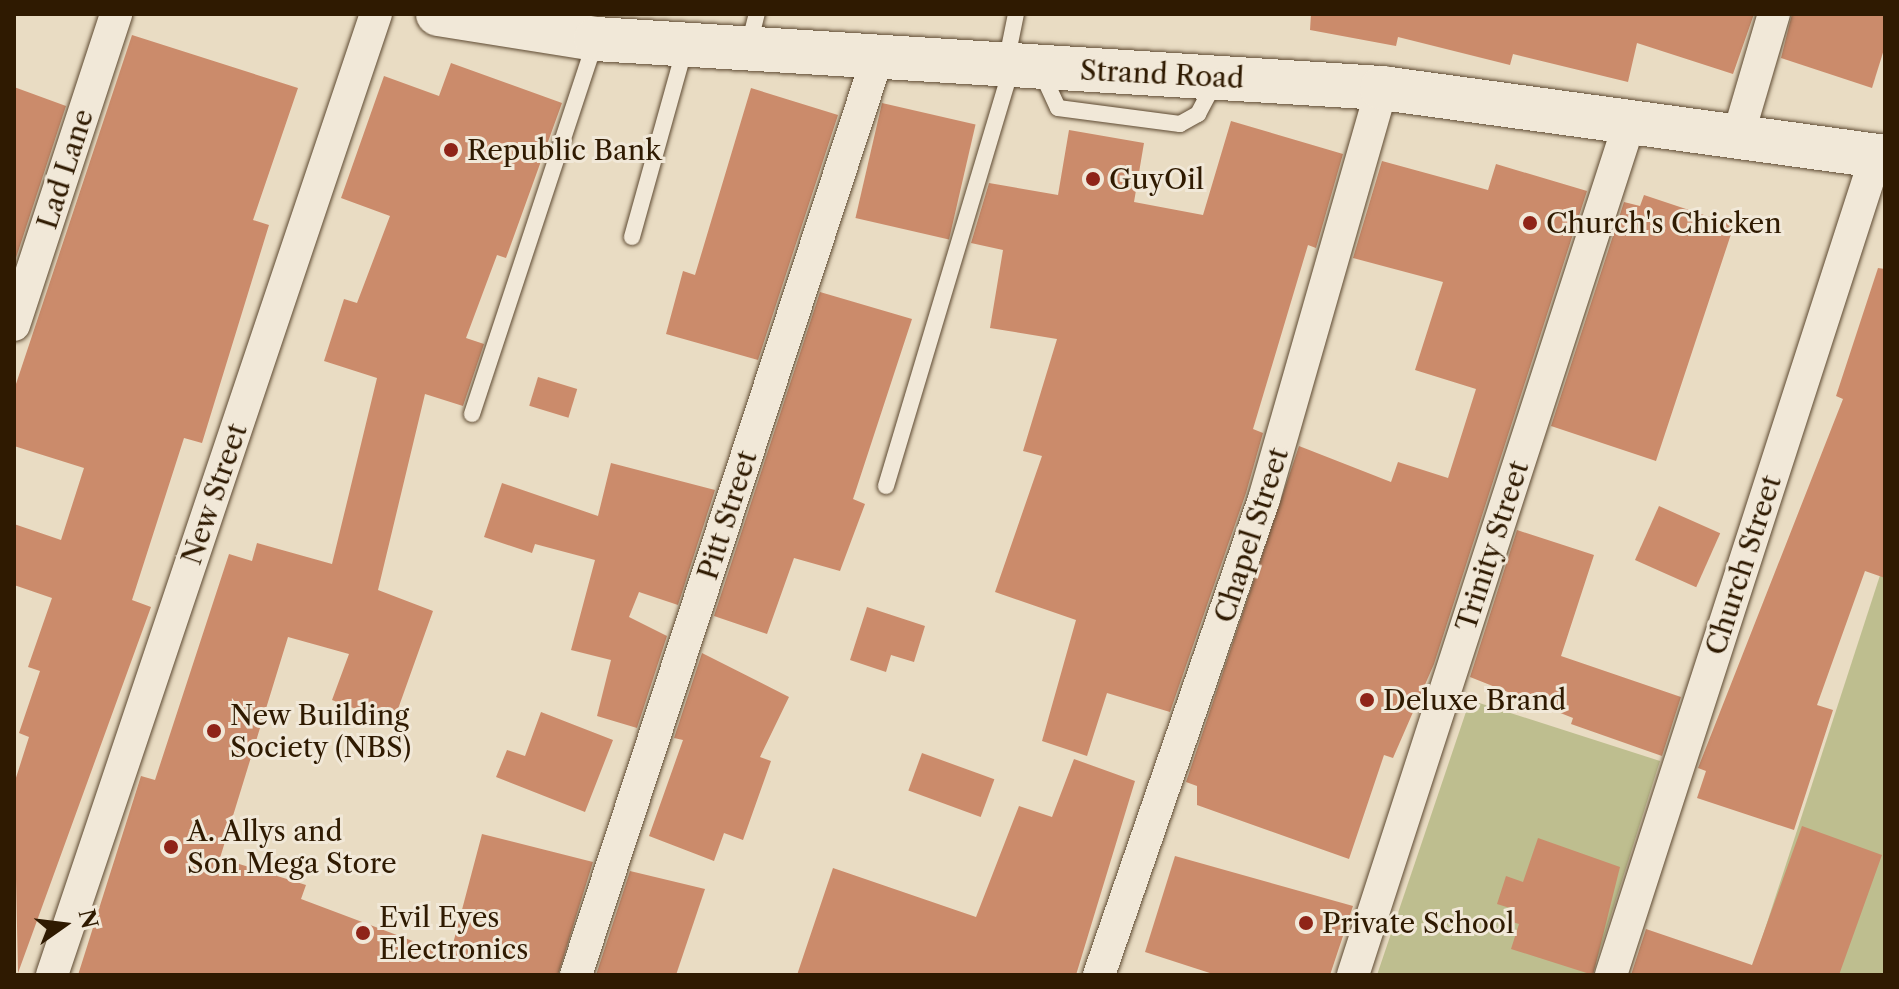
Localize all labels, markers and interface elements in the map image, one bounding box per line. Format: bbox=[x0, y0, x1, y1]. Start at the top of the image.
street label: Strand Road bbox=[1079, 53, 1245, 95]
street label: Lad Lane bbox=[30, 105, 100, 233]
place label: Republic Bank bbox=[467, 133, 661, 167]
marker: Republic Bank bbox=[442, 141, 460, 159]
place label: GuyOil bbox=[1109, 162, 1204, 196]
marker: GuyOil bbox=[1084, 170, 1102, 188]
place label: Church's Chicken bbox=[1546, 206, 1782, 240]
marker: Church's Chicken bbox=[1521, 214, 1539, 232]
street label: New Street bbox=[174, 419, 254, 569]
street label: Chapel Street bbox=[1207, 443, 1295, 627]
street label: Pitt Street bbox=[690, 446, 764, 584]
street label: Trinity Street bbox=[1449, 456, 1535, 636]
street label: Church Street bbox=[1698, 471, 1788, 659]
place label: Deluxe Brand bbox=[1383, 683, 1566, 717]
marker: Deluxe Brand bbox=[1358, 691, 1376, 709]
place label: New Building Society (NBS) bbox=[230, 698, 412, 764]
marker: New Building Society (NBS) bbox=[205, 722, 223, 740]
place label: A. Allys and Son Mega Store bbox=[187, 814, 397, 880]
marker: A. Allys and Son Mega Store bbox=[162, 838, 180, 856]
north arrow bbox=[24, 885, 104, 965]
place label: Evil Eyes Electronics bbox=[379, 900, 528, 966]
place label: Private School bbox=[1322, 906, 1514, 940]
text: N bbox=[72, 907, 103, 932]
marker: Private School bbox=[1297, 914, 1315, 932]
marker: Evil Eyes Electronics bbox=[354, 924, 372, 942]

